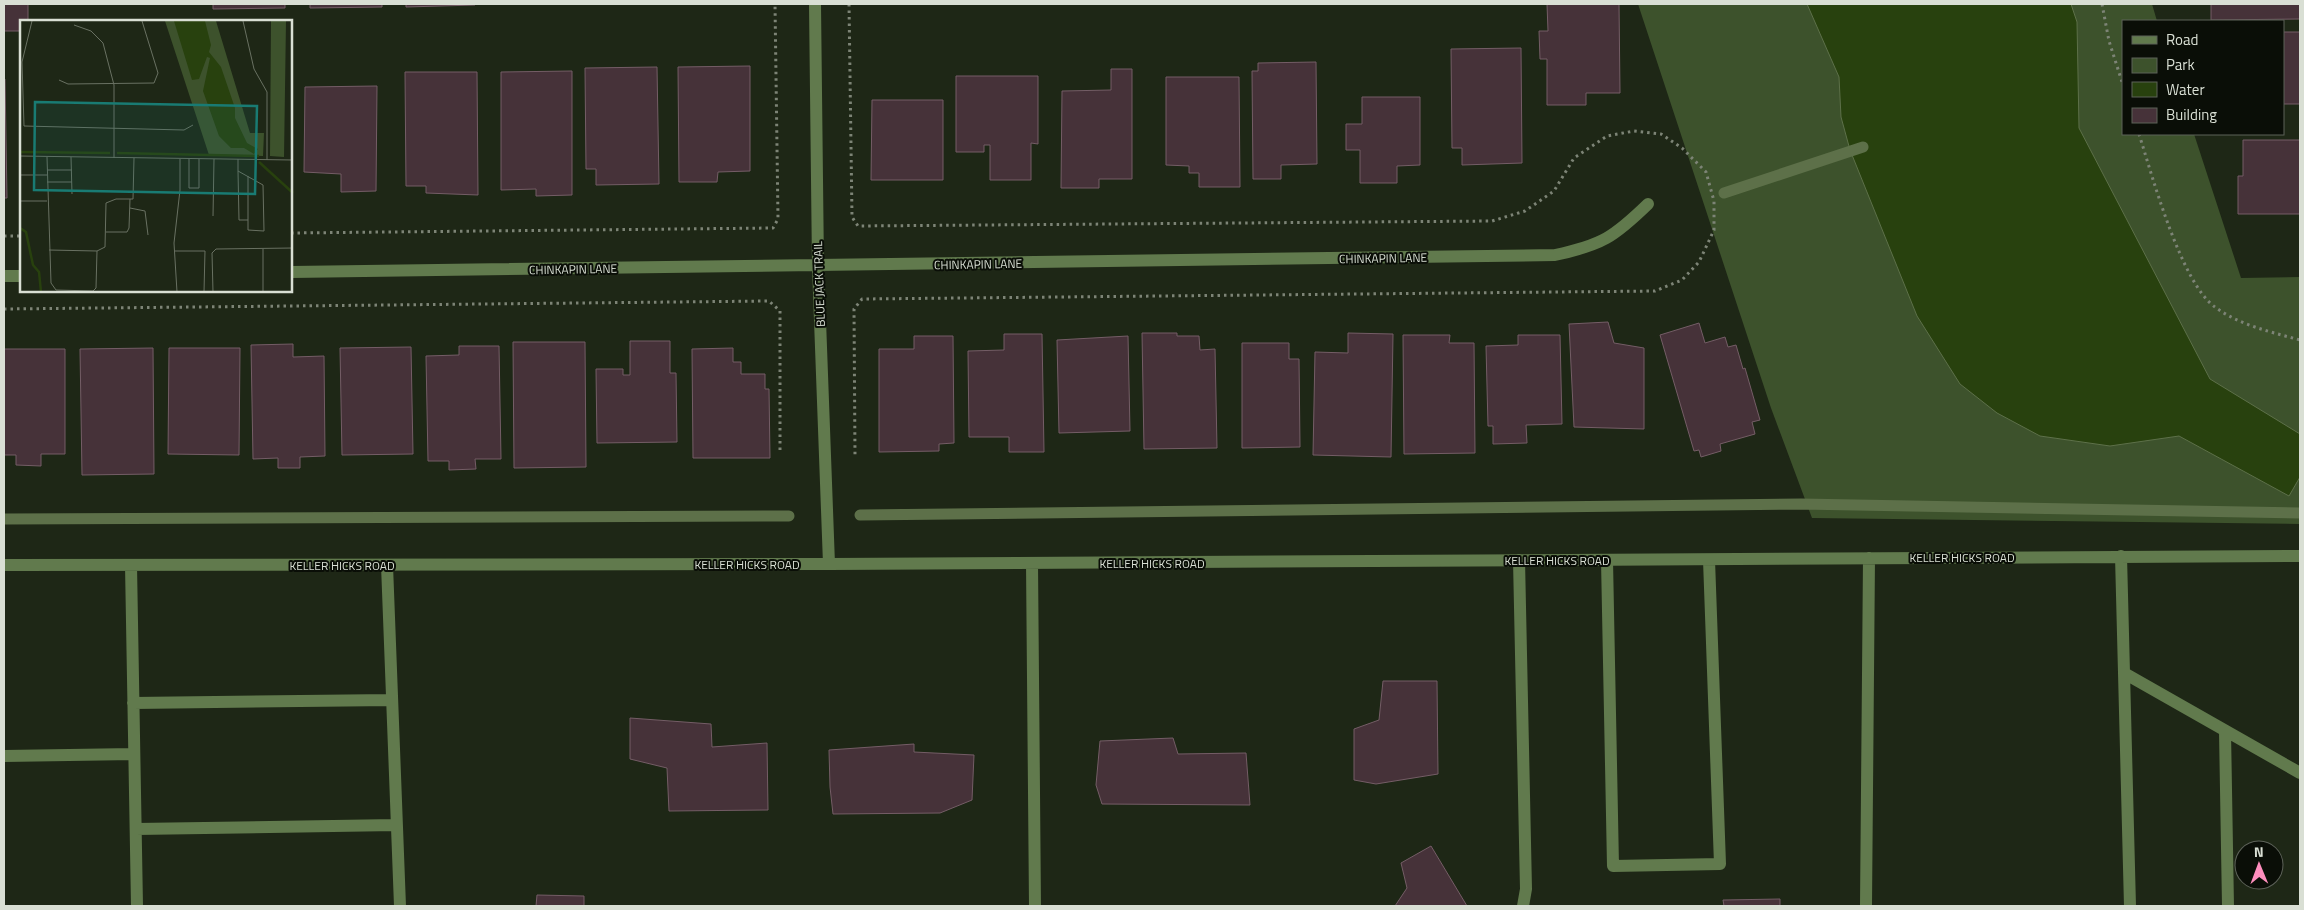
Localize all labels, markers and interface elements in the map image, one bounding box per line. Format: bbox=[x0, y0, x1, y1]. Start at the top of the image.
inset map bbox=[20, 20, 292, 292]
legend bbox=[2122, 20, 2284, 135]
text: Road bbox=[2166, 28, 2198, 51]
text: Park bbox=[2166, 53, 2195, 76]
text: Water bbox=[2166, 78, 2205, 101]
text: Building bbox=[2166, 103, 2217, 126]
street label: BLUE JACK TRAIL bbox=[808, 240, 830, 327]
street label: CHINKAPIN LANE bbox=[1339, 248, 1428, 268]
street label: CHINKAPIN LANE bbox=[934, 254, 1023, 274]
street label: CHINKAPIN LANE bbox=[529, 259, 618, 279]
street label: KELLER HICKS ROAD bbox=[1909, 548, 2015, 567]
street label: KELLER HICKS ROAD bbox=[1504, 551, 1610, 570]
street label: KELLER HICKS ROAD bbox=[1099, 554, 1205, 573]
street label: KELLER HICKS ROAD bbox=[694, 555, 800, 574]
street label: KELLER HICKS ROAD bbox=[289, 556, 395, 575]
north arrow bbox=[2234, 840, 2284, 890]
text: N bbox=[2254, 841, 2264, 862]

